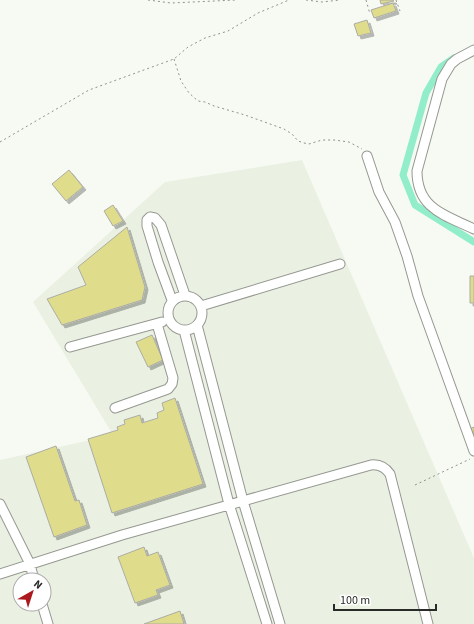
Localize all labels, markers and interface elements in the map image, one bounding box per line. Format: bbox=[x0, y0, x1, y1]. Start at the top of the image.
north arrow bbox=[12, 572, 52, 612]
text: N bbox=[30, 576, 46, 593]
scale bar bbox=[334, 586, 436, 612]
text: 100 m bbox=[340, 592, 370, 609]

